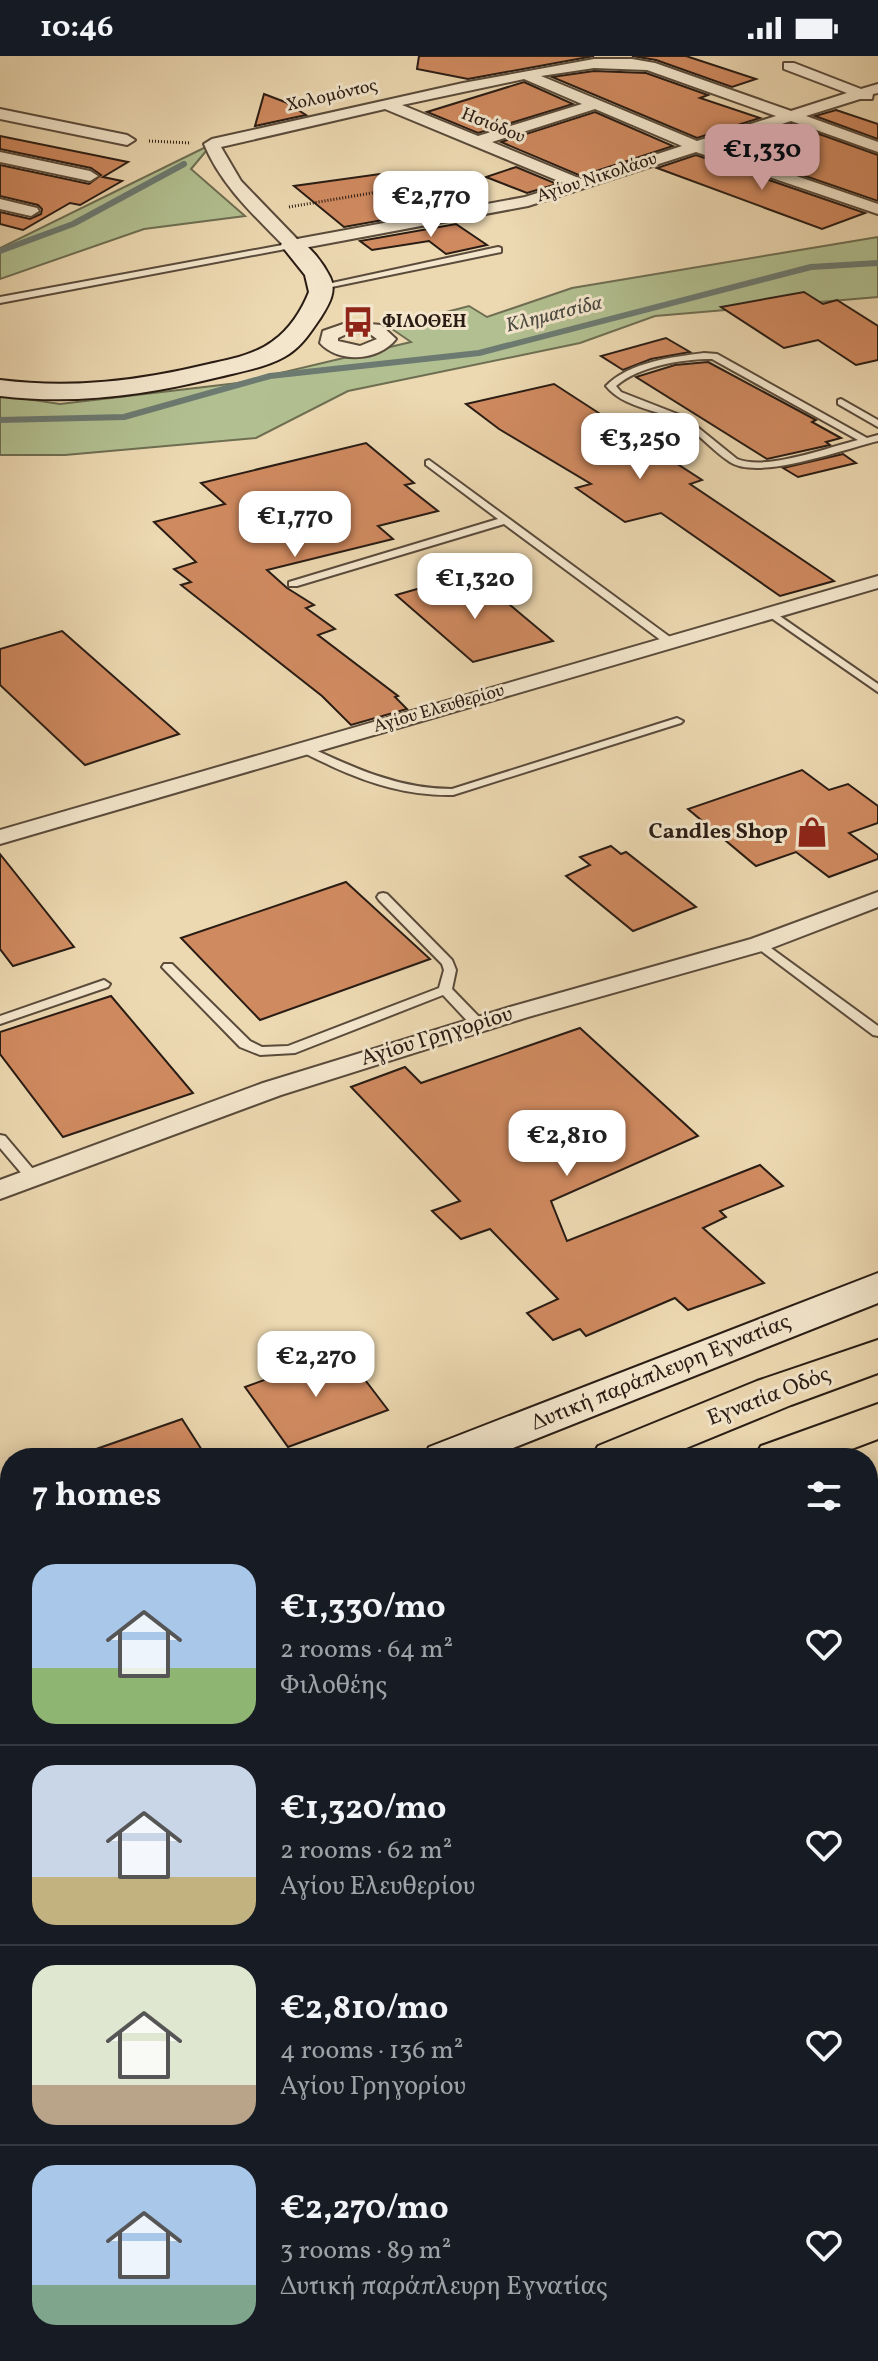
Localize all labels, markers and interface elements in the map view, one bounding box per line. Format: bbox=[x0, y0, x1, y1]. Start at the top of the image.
text: 10:46 bbox=[40, 7, 114, 49]
street label: Χολομόντος bbox=[284, 73, 380, 119]
street label: Ησιόδου bbox=[457, 102, 529, 150]
pin: €1,330 bbox=[697, 124, 827, 192]
text: €1,330 bbox=[723, 132, 801, 168]
street label: Αγίου Νικολάου bbox=[534, 147, 660, 209]
pin: €2,770 bbox=[366, 171, 496, 239]
text: €2,770 bbox=[391, 179, 471, 215]
water label: Κληματσίδα bbox=[503, 289, 606, 340]
bus stop icon: ΦΙΛΟΘΕΗ bbox=[341, 305, 375, 339]
place label: ΦΙΛΟΘΕΗ bbox=[382, 310, 466, 335]
pin: €3,250 bbox=[575, 413, 705, 481]
text: €3,250 bbox=[599, 421, 681, 457]
pin: €1,770 bbox=[230, 491, 360, 559]
text: €1,770 bbox=[257, 499, 333, 535]
pin: €1,320 bbox=[410, 553, 540, 621]
text: €1,320 bbox=[435, 561, 515, 597]
street label: Αγίου Ελευθερίου bbox=[371, 678, 507, 740]
shop icon: Candles Shop bbox=[795, 815, 829, 849]
place label: Candles Shop bbox=[648, 817, 788, 848]
street label: Αγίου Γρηγορίου bbox=[357, 999, 517, 1075]
pin: €2,810 bbox=[502, 1110, 632, 1178]
text: €2,810 bbox=[527, 1118, 607, 1154]
street label: Δυτική παράπλευρη Εγνατίας bbox=[527, 1307, 795, 1439]
pin: €2,270 bbox=[251, 1331, 381, 1399]
text: €2,270 bbox=[276, 1339, 356, 1375]
street label: Εγνατία Οδός bbox=[703, 1359, 835, 1435]
text: 7 homes bbox=[32, 1473, 161, 1520]
icon: filters bbox=[802, 1474, 846, 1518]
text: €1,330/mo bbox=[280, 1585, 446, 1632]
icon: home bbox=[96, 1596, 192, 1692]
icon: heart bbox=[802, 1622, 846, 1666]
text: 2 rooms · 64 m² bbox=[280, 1632, 453, 1668]
text: Φιλοθέης bbox=[280, 1668, 387, 1704]
text: €1,320/mo bbox=[280, 1786, 447, 1833]
icon: home bbox=[96, 1797, 192, 1893]
icon: heart bbox=[802, 1823, 846, 1867]
text: 2 rooms · 62 m² bbox=[280, 1833, 452, 1869]
text: Αγίου Ελευθερίου bbox=[280, 1869, 475, 1905]
text: €2,810/mo bbox=[280, 1986, 449, 2033]
icon: home bbox=[96, 1997, 192, 2093]
icon: heart bbox=[802, 2023, 846, 2067]
text: 4 rooms · 136 m² bbox=[280, 2033, 463, 2069]
text: Αγίου Γρηγορίου bbox=[280, 2069, 466, 2105]
text: €2,270/mo bbox=[280, 2186, 449, 2233]
icon: home bbox=[96, 2197, 192, 2293]
icon: heart bbox=[802, 2223, 846, 2267]
text: 3 rooms · 89 m² bbox=[280, 2233, 451, 2269]
text: Δυτική παράπλευρη Εγνατίας bbox=[280, 2269, 608, 2305]

